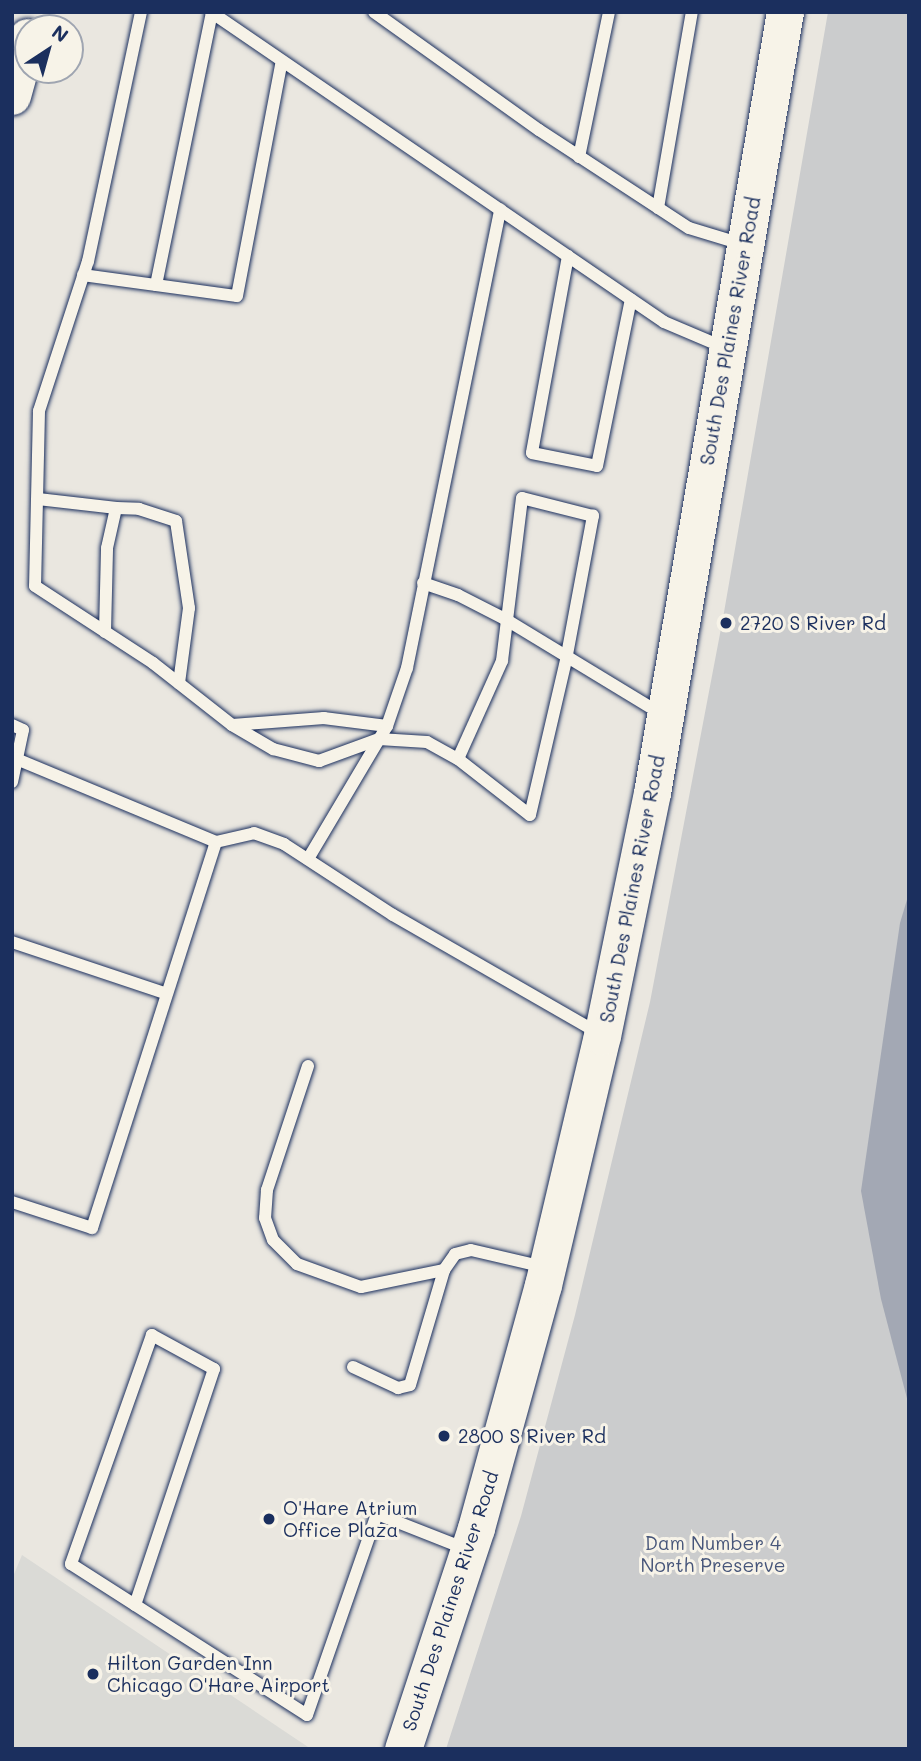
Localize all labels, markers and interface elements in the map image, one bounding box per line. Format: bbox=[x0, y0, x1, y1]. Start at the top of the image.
north arrow bbox=[14, 14, 84, 84]
text: N bbox=[47, 19, 74, 48]
street label: South Des Plaines River Road bbox=[695, 195, 765, 467]
place label: 2720 S River Rd bbox=[740, 612, 886, 634]
marker: 2720 S River Rd bbox=[718, 615, 734, 631]
street label: South Des Plaines River Road bbox=[595, 753, 669, 1025]
place label: 2800 S River Rd bbox=[458, 1425, 606, 1447]
marker: 2800 S River Rd bbox=[436, 1428, 452, 1444]
street label: South Des Plaines River Road bbox=[397, 1468, 503, 1734]
place label: O'Hare Atrium Office Plaza bbox=[283, 1497, 417, 1541]
marker: O'Hare Atrium Office Plaza bbox=[261, 1511, 277, 1527]
park label: Dam Number 4 North Preserve bbox=[640, 1532, 786, 1576]
place label: Hilton Garden Inn Chicago O'Hare Airport bbox=[107, 1652, 330, 1696]
marker: Hilton Garden Inn Chicago O'Hare Airport bbox=[85, 1666, 101, 1682]

